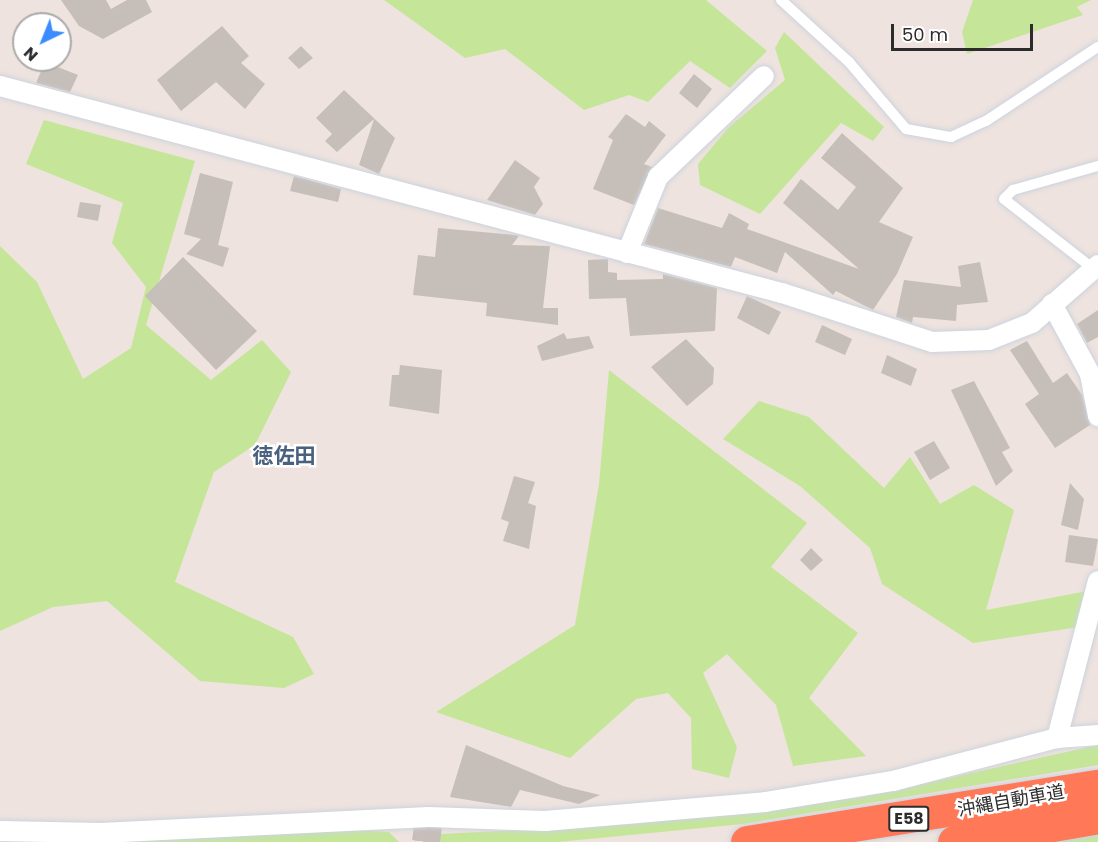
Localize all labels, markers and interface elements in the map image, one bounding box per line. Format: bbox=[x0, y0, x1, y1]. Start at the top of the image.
north arrow bbox=[12, 12, 72, 72]
scale bar bbox=[894, 12, 1036, 50]
text: 50 m bbox=[902, 22, 948, 47]
text: N bbox=[19, 42, 43, 67]
district label: 徳佐田 bbox=[253, 443, 315, 469]
street label: 沖縄自動車道 bbox=[956, 781, 1066, 821]
road number: E58 bbox=[888, 806, 930, 832]

